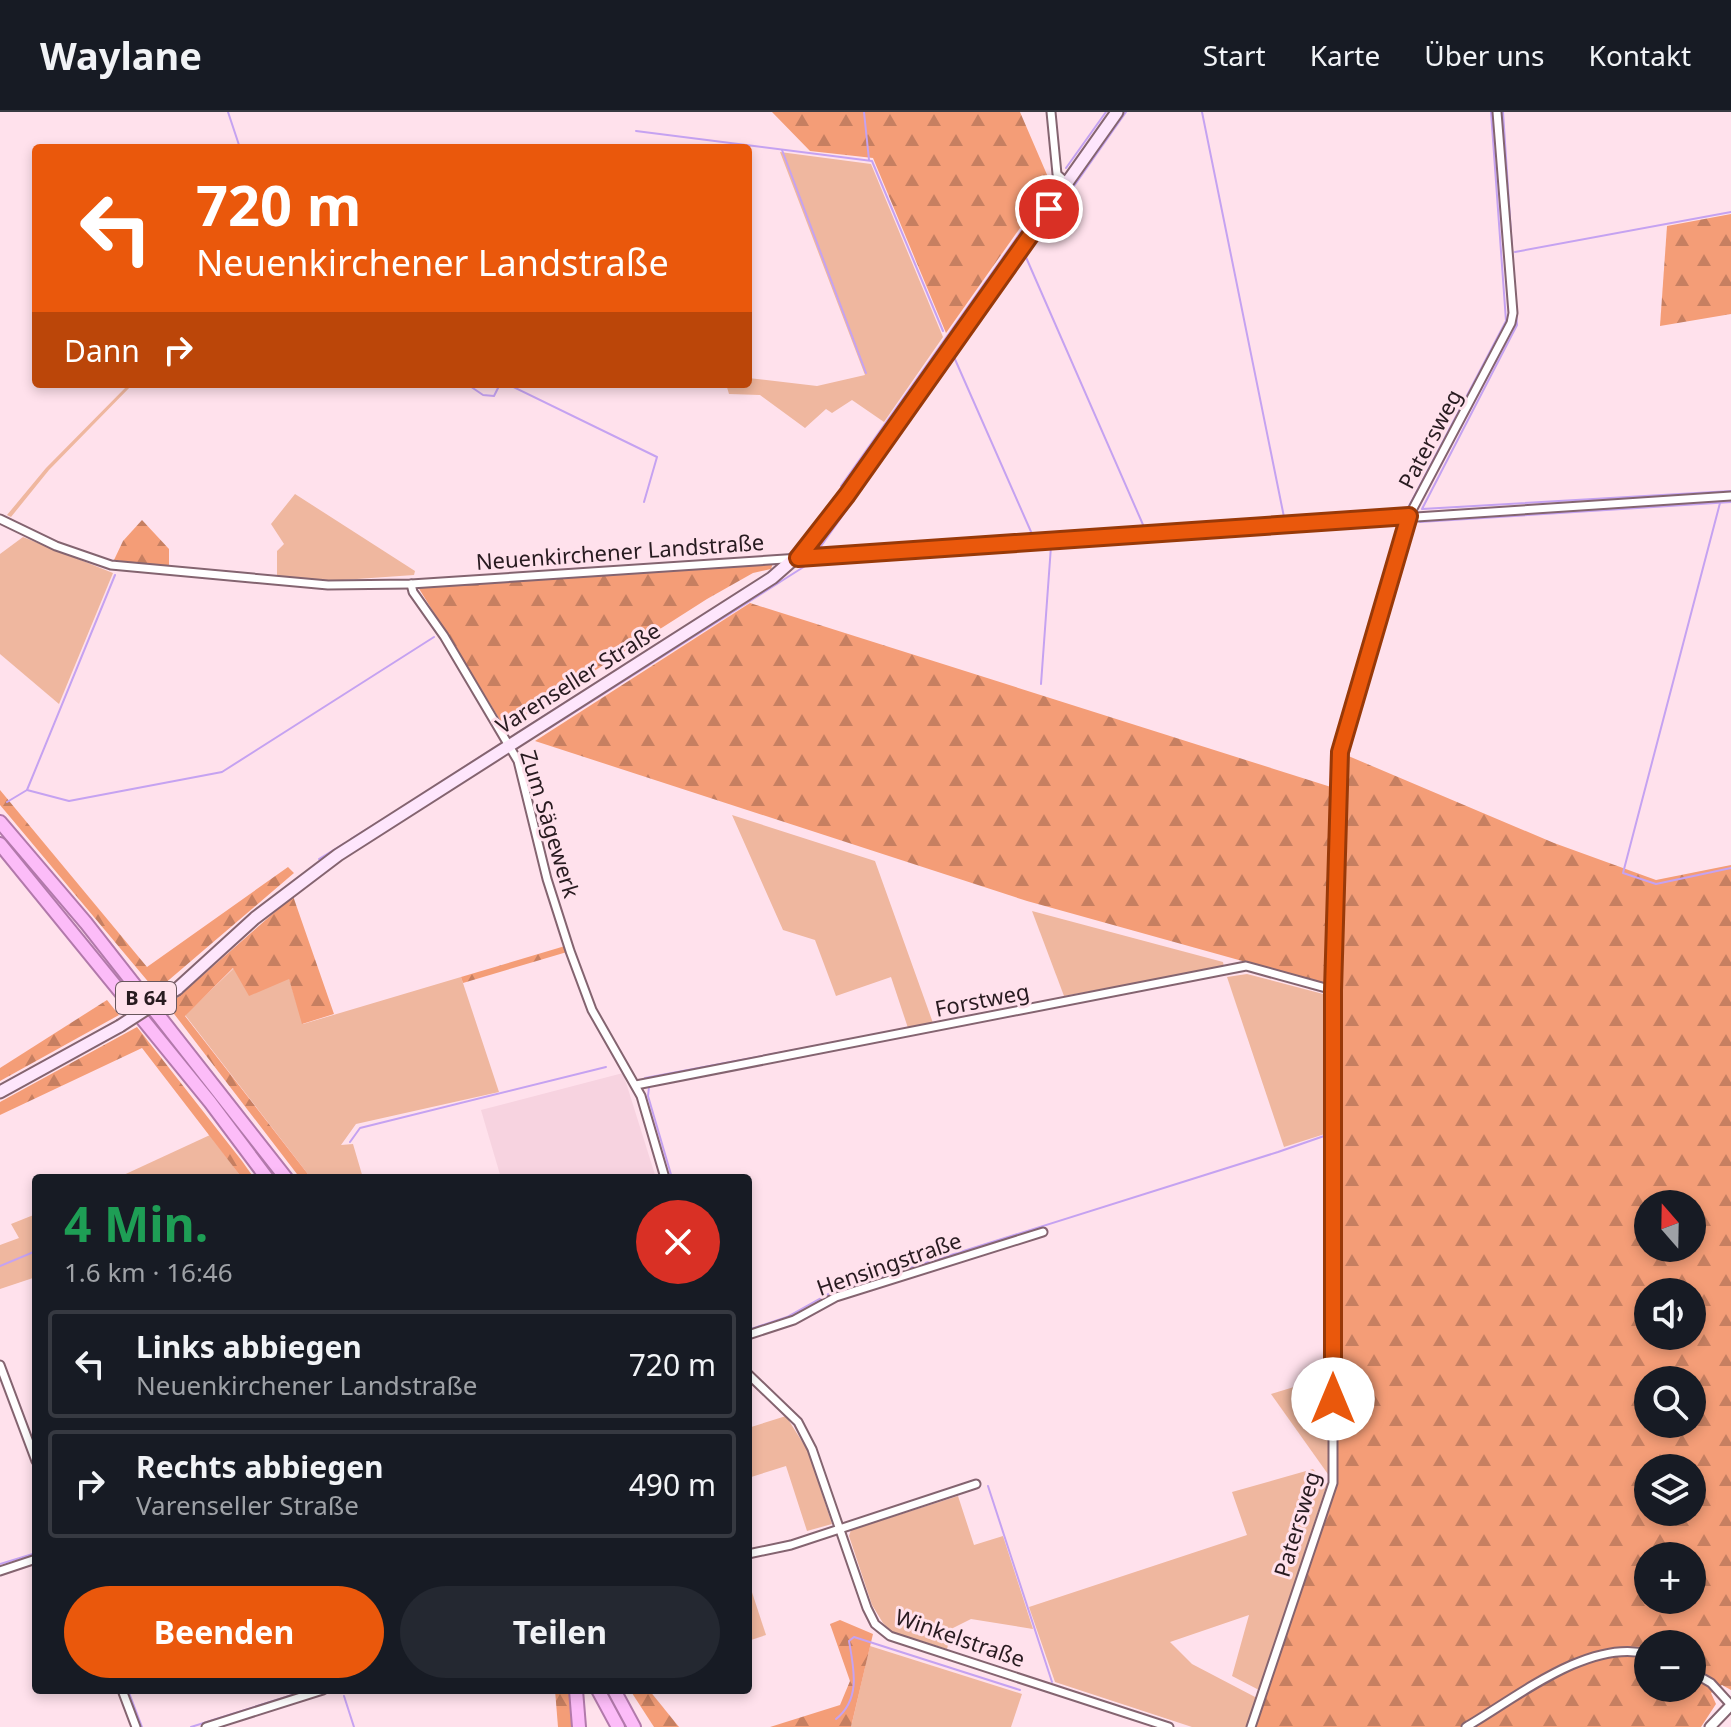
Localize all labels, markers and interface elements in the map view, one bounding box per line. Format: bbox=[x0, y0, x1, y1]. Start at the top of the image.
text: Waylane bbox=[40, 29, 202, 81]
text: Start bbox=[1203, 36, 1266, 74]
text: Karte bbox=[1310, 36, 1380, 74]
text: Über uns bbox=[1424, 36, 1545, 74]
text: Kontakt bbox=[1589, 36, 1691, 74]
text: 720 m bbox=[196, 166, 361, 242]
pin bbox=[1015, 175, 1083, 243]
icon: left bbox=[64, 176, 168, 280]
icon: arrive bbox=[1027, 187, 1071, 231]
text: Neuenkirchener Landstraße bbox=[196, 238, 669, 287]
icon: right bbox=[156, 328, 200, 372]
text: Dann bbox=[64, 330, 140, 371]
street label: Patersweg bbox=[1390, 383, 1468, 494]
street label: Neuenkirchener Landstraße bbox=[475, 526, 765, 576]
street label: Varenseller Straße bbox=[490, 614, 665, 740]
street label: Zum Sägewerk bbox=[514, 746, 588, 901]
street label: Forstweg bbox=[932, 975, 1032, 1023]
road number: B 64 bbox=[116, 982, 176, 1014]
north arrow bbox=[1634, 1190, 1706, 1262]
map controls bbox=[1634, 1190, 1706, 1702]
text: 4 Min. bbox=[64, 1191, 208, 1256]
button: close bbox=[636, 1200, 720, 1284]
street label: Hensingstraße bbox=[812, 1224, 965, 1302]
text: 1.6 km · 16:46 bbox=[64, 1254, 233, 1290]
button: sound bbox=[1634, 1278, 1706, 1350]
text: Links abbiegen bbox=[136, 1326, 362, 1367]
icon: left bbox=[68, 1342, 112, 1386]
text: 720 m bbox=[629, 1344, 716, 1385]
position arrow bbox=[1291, 1357, 1375, 1441]
button: search bbox=[1634, 1366, 1706, 1438]
text: Neuenkirchener Landstraße bbox=[136, 1367, 477, 1403]
text: Rechts abbiegen bbox=[136, 1446, 384, 1487]
button: layers bbox=[1634, 1454, 1706, 1526]
icon: right bbox=[68, 1462, 112, 1506]
text: 490 m bbox=[629, 1464, 716, 1505]
street label: Patersweg bbox=[1266, 1467, 1326, 1580]
text: Varenseller Straße bbox=[136, 1487, 359, 1523]
button: + bbox=[1634, 1542, 1706, 1614]
button: Beenden bbox=[64, 1586, 384, 1678]
button: Teilen bbox=[400, 1586, 720, 1678]
street label: Winkelstraße bbox=[891, 1601, 1029, 1673]
button: − bbox=[1634, 1630, 1706, 1702]

